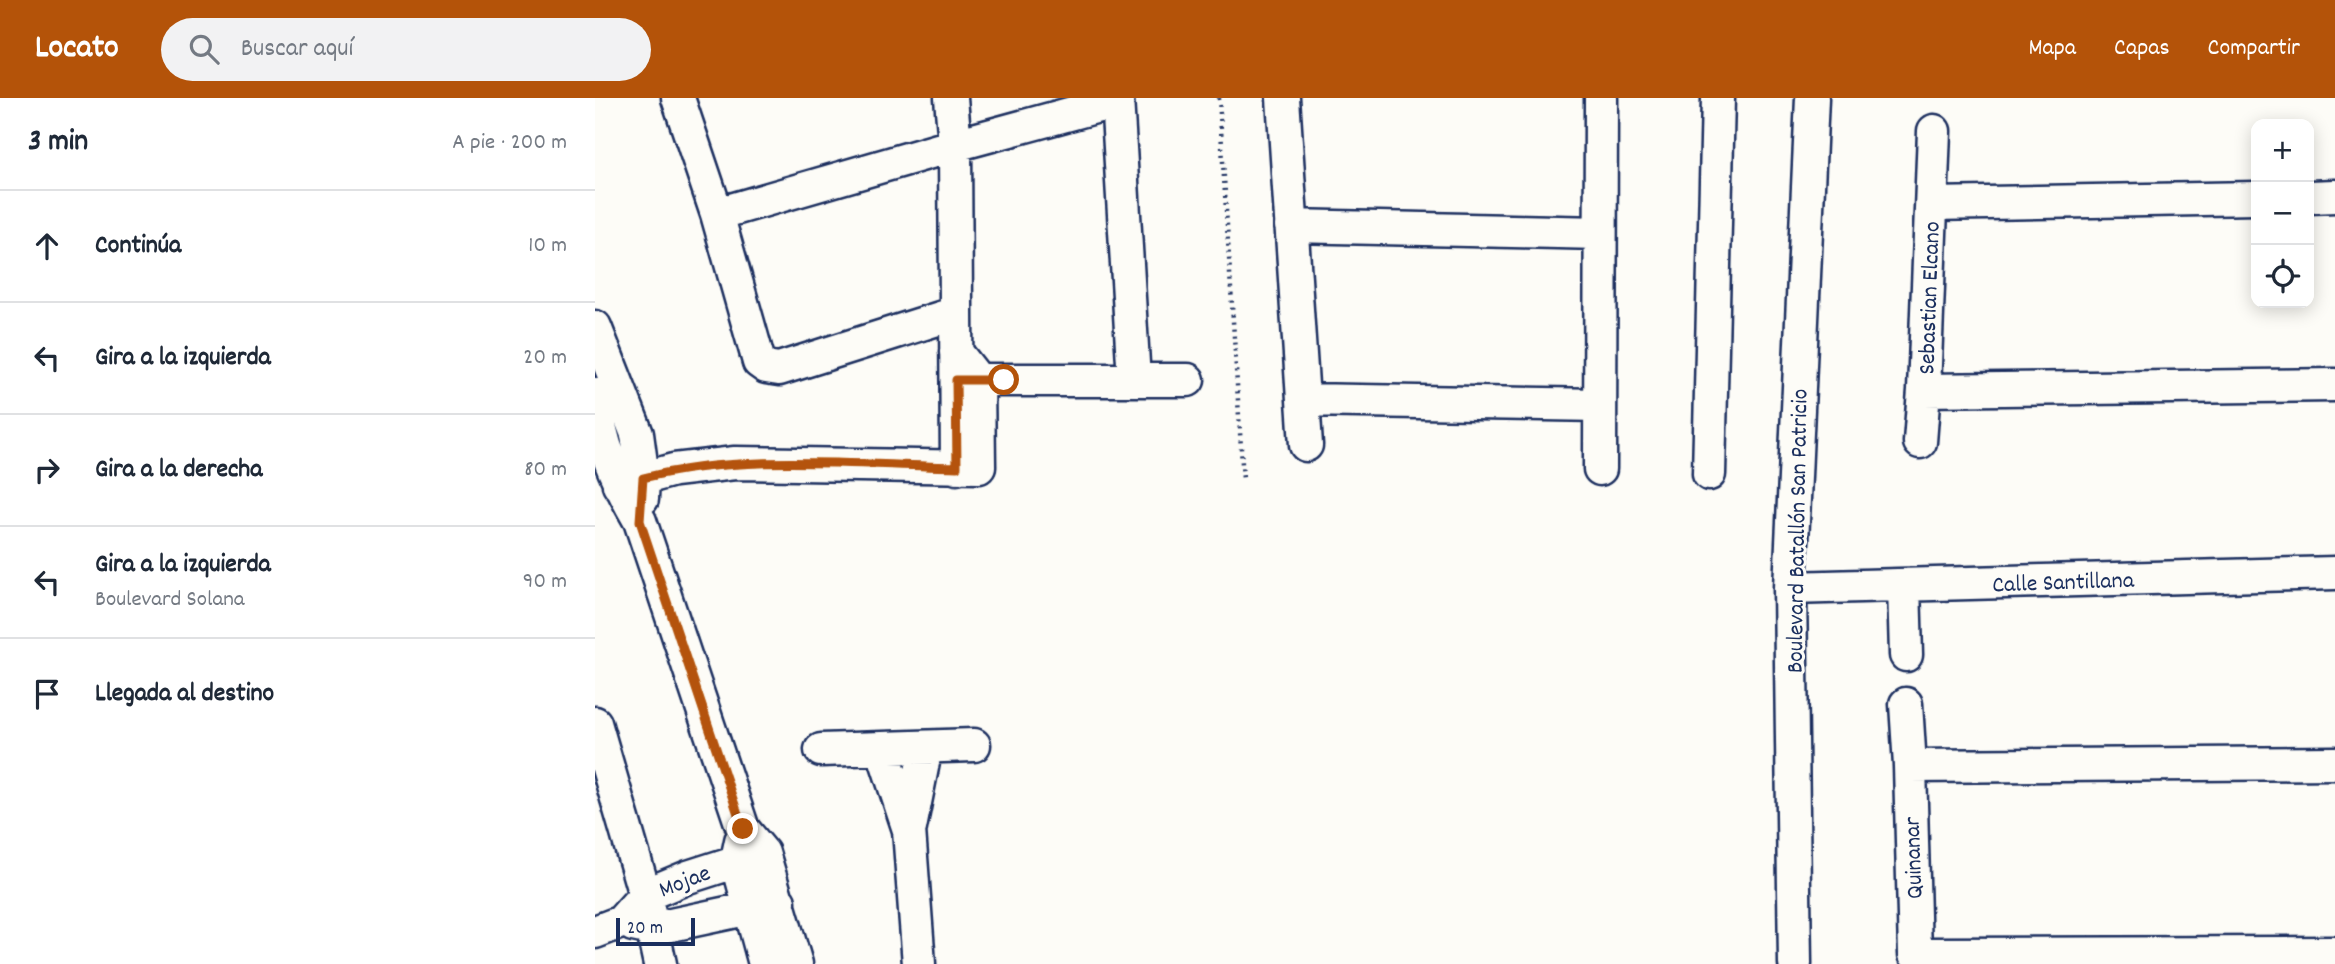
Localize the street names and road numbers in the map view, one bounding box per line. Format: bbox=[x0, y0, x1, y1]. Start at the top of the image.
street label: Sebastian Elcano bbox=[1911, 221, 1951, 375]
street label: Boulevard Batallón San Patricio bbox=[1780, 389, 1818, 674]
street label: Calle Santillana bbox=[1992, 565, 2135, 603]
street label: Quinanar bbox=[1897, 816, 1933, 900]
street label: Mojae bbox=[654, 857, 716, 908]

